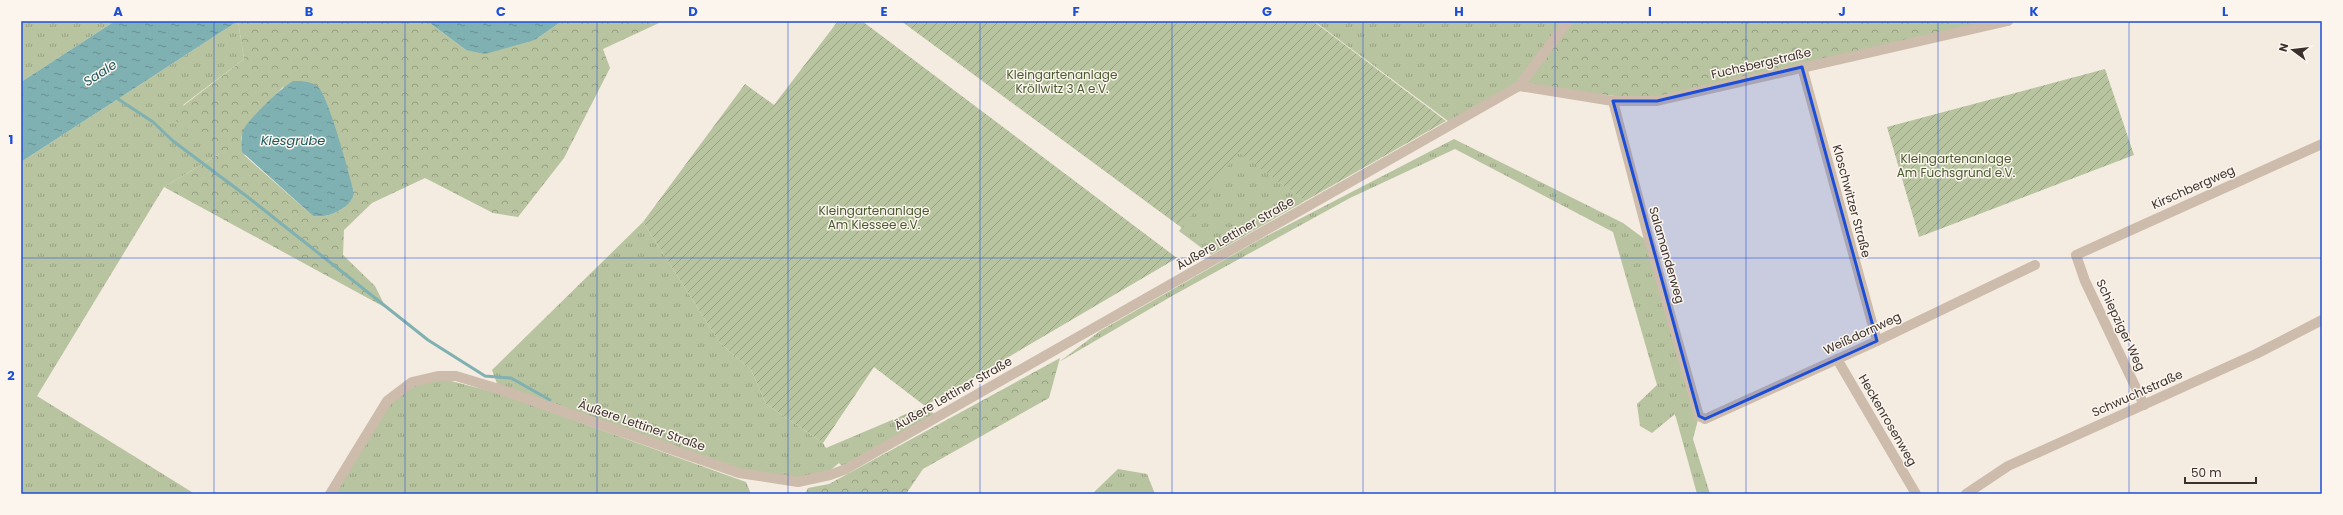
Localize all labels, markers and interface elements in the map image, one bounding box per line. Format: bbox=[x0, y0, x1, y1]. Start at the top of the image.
text: A bbox=[113, 2, 123, 21]
text: B bbox=[305, 2, 314, 21]
text: C bbox=[496, 2, 506, 21]
text: D bbox=[688, 2, 698, 21]
text: E bbox=[880, 2, 888, 21]
text: F bbox=[1072, 2, 1080, 21]
text: G bbox=[1262, 2, 1272, 21]
text: H bbox=[1454, 2, 1464, 21]
text: I bbox=[1648, 2, 1652, 21]
text: J bbox=[1838, 2, 1846, 21]
text: K bbox=[2029, 2, 2039, 21]
text: L bbox=[2222, 2, 2228, 21]
north arrow bbox=[2273, 30, 2313, 70]
text: N bbox=[2275, 41, 2292, 53]
street label: Fuchsbergstraße bbox=[1709, 43, 1813, 83]
water label: Saale bbox=[80, 55, 120, 91]
park label: Kleingartenanlage Kröllwitz 3 A e.V. bbox=[1007, 66, 1117, 97]
text: 1 bbox=[9, 130, 13, 149]
water label: Kiesgrube bbox=[261, 131, 325, 150]
street label: Kloschwitzer Straße bbox=[1829, 143, 1875, 259]
park label: Kleingartenanlage Am Fuchsgrund e.V. bbox=[1897, 150, 2015, 181]
street label: Kirschbergweg bbox=[2149, 161, 2237, 213]
street label: Äußere Lettiner Straße bbox=[1173, 192, 1297, 274]
park label: Kleingartenanlage Am Kiessee e.V. bbox=[819, 202, 929, 233]
street label: Salamanderweg bbox=[1645, 205, 1689, 305]
street label: Schiepziger Weg bbox=[2092, 276, 2150, 374]
street label: Weißdornweg bbox=[1821, 308, 1903, 358]
street label: Äußere Lettiner Straße bbox=[891, 352, 1015, 434]
street label: Schwuchtstraße bbox=[2089, 365, 2185, 421]
text: 2 bbox=[7, 366, 15, 385]
street label: Heckenrosenweg bbox=[1855, 371, 1921, 469]
street label: Äußere Lettiner Straße bbox=[576, 395, 708, 455]
scale bar bbox=[2185, 459, 2256, 485]
text: 50 m bbox=[2191, 464, 2222, 481]

